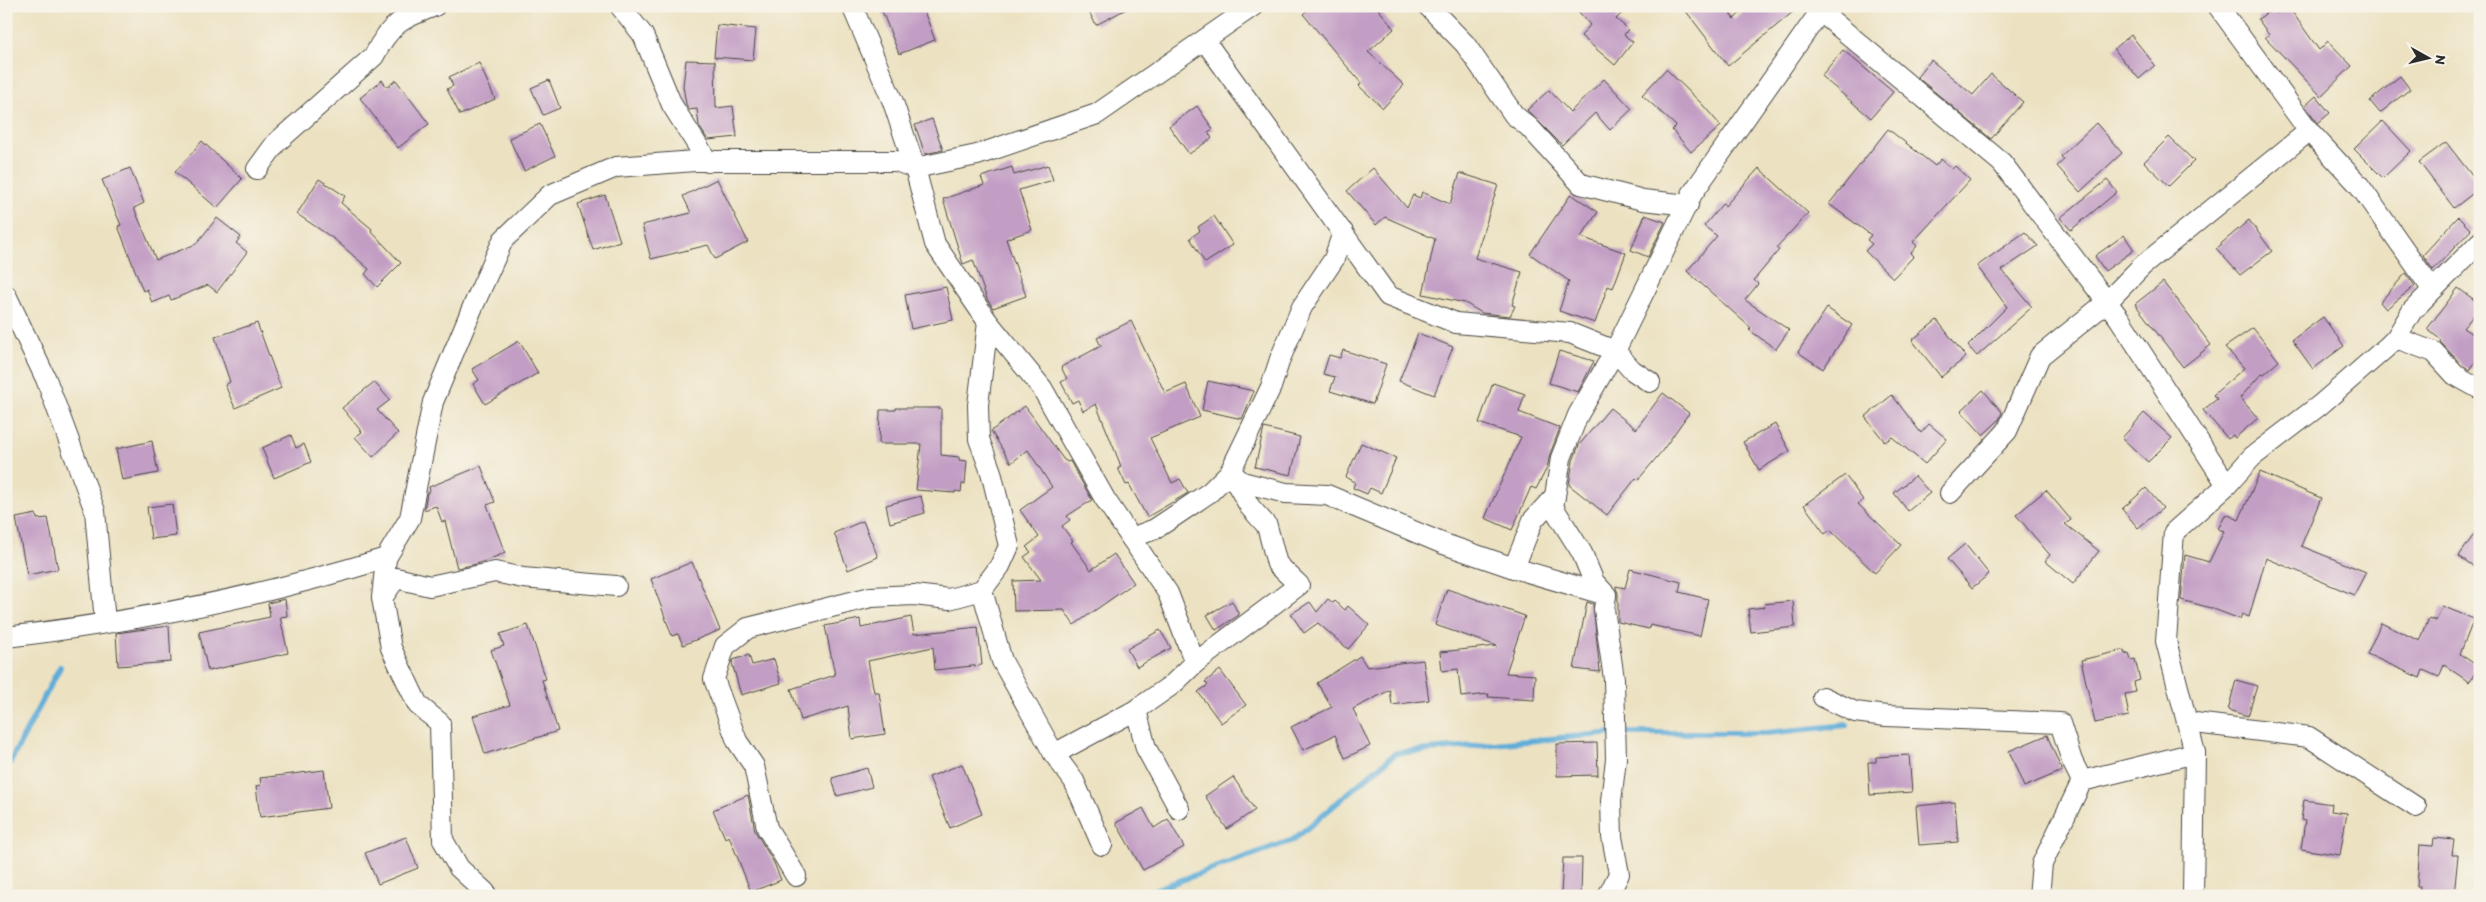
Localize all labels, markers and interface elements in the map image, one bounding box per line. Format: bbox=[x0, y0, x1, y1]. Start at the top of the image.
north arrow bbox=[2404, 32, 2454, 82]
text: N bbox=[2431, 54, 2449, 66]

